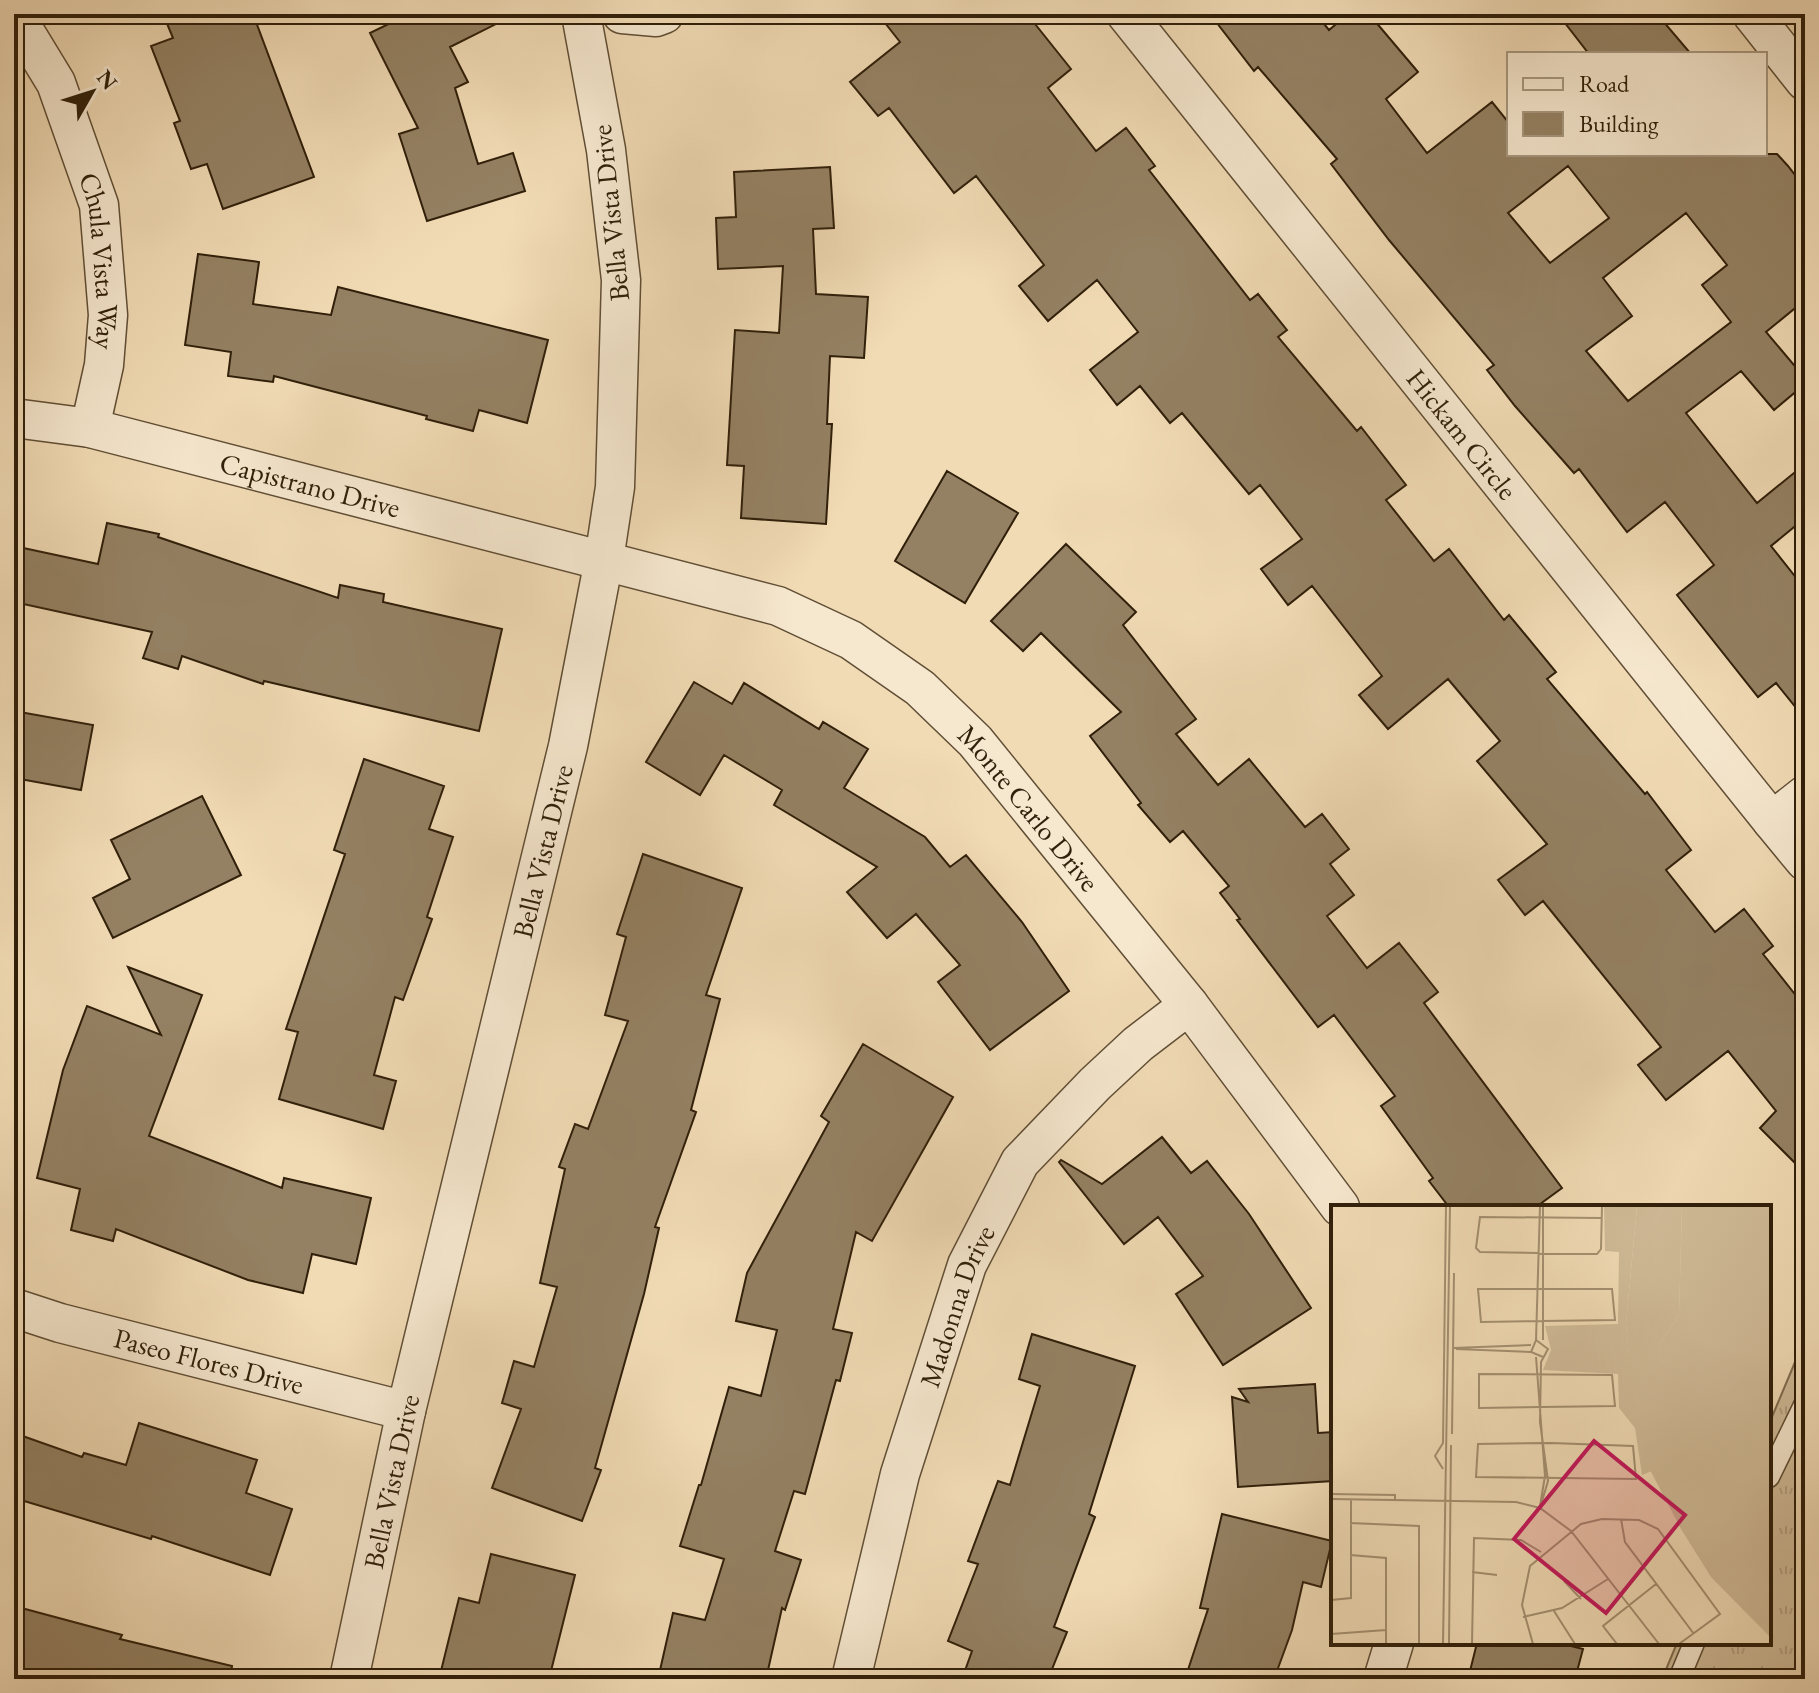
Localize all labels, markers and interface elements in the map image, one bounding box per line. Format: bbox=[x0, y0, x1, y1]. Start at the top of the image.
north arrow bbox=[52, 52, 132, 132]
legend bbox=[1507, 52, 1767, 156]
text: N bbox=[90, 64, 124, 96]
text: Road bbox=[1579, 68, 1630, 99]
text: Building bbox=[1579, 108, 1659, 139]
street label: Bella Vista Drive bbox=[583, 123, 637, 303]
street label: Chula Vista Way bbox=[71, 168, 127, 352]
street label: Hickam Circle bbox=[1399, 361, 1526, 507]
street label: Capistrano Drive bbox=[216, 444, 404, 526]
street label: Monte Carlo Drive bbox=[950, 716, 1108, 899]
street label: Bella Vista Drive bbox=[504, 761, 581, 942]
inset map bbox=[1331, 1205, 1771, 1645]
street label: Madonna Drive bbox=[911, 1219, 1003, 1392]
street label: Paseo Flores Drive bbox=[110, 1319, 307, 1402]
street label: Bella Vista Drive bbox=[355, 1390, 427, 1572]

